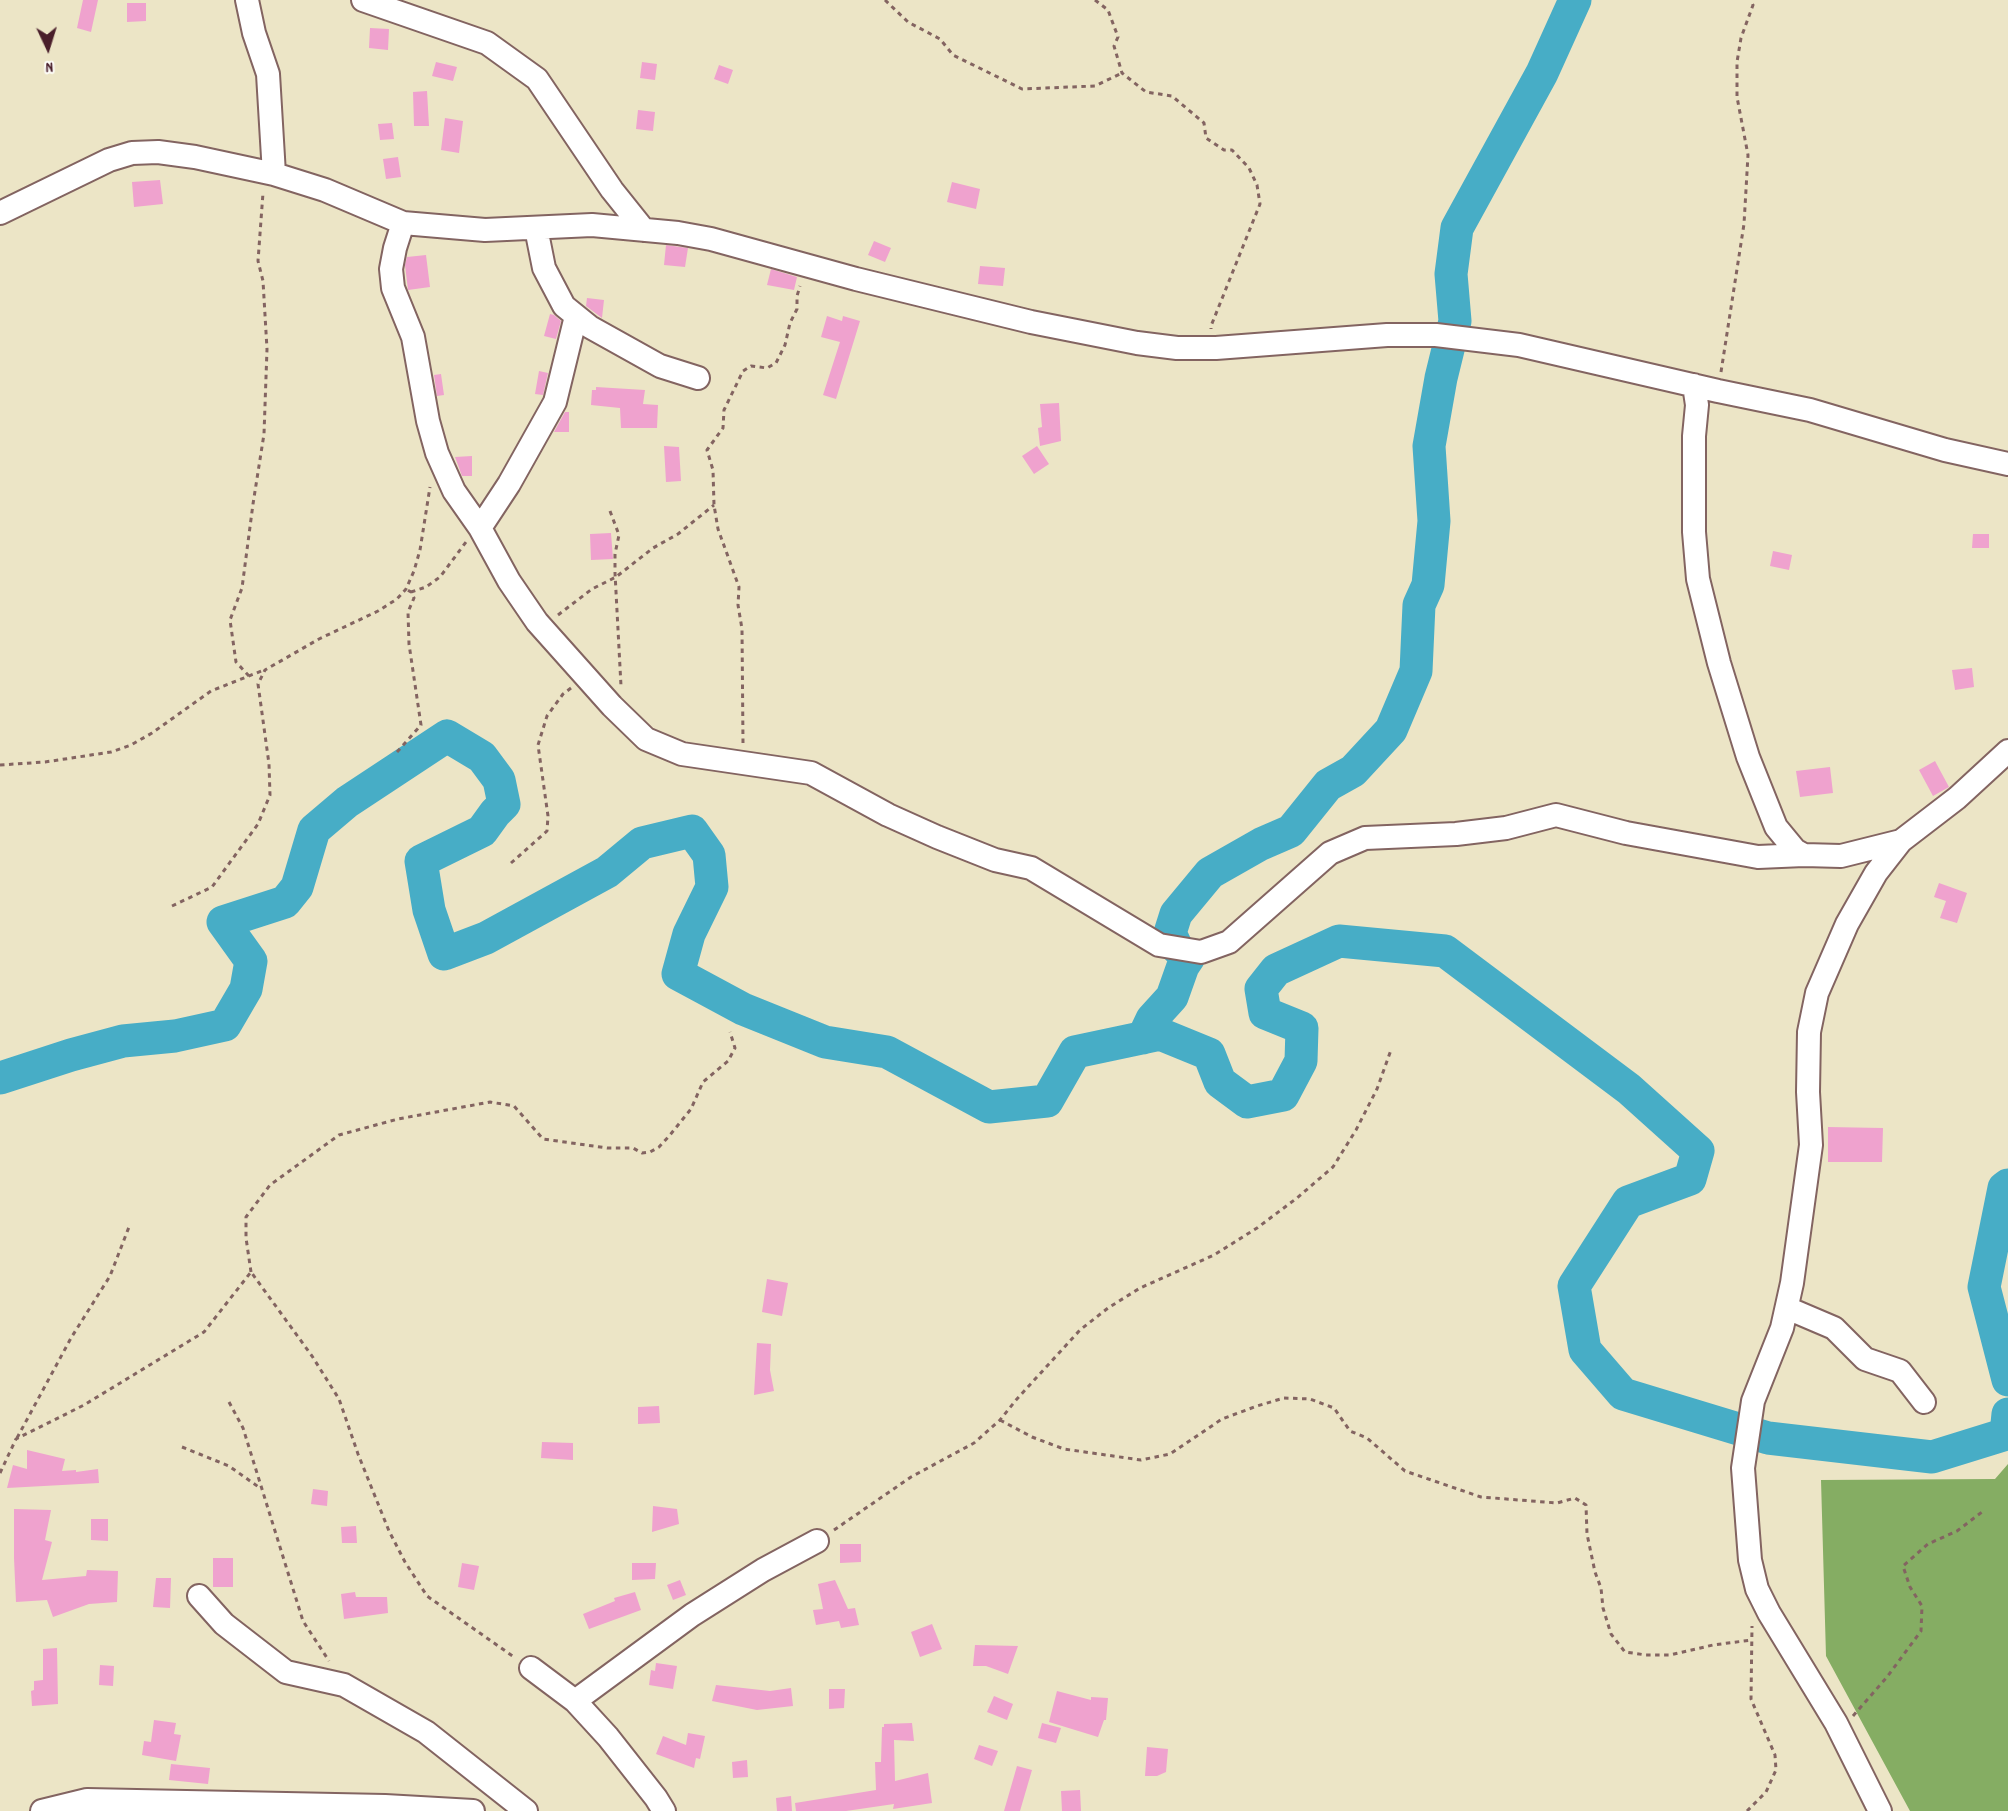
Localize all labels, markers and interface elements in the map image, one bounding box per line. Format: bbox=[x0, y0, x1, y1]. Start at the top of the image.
north arrow bbox=[18, 18, 78, 78]
text: N bbox=[45, 55, 54, 78]

